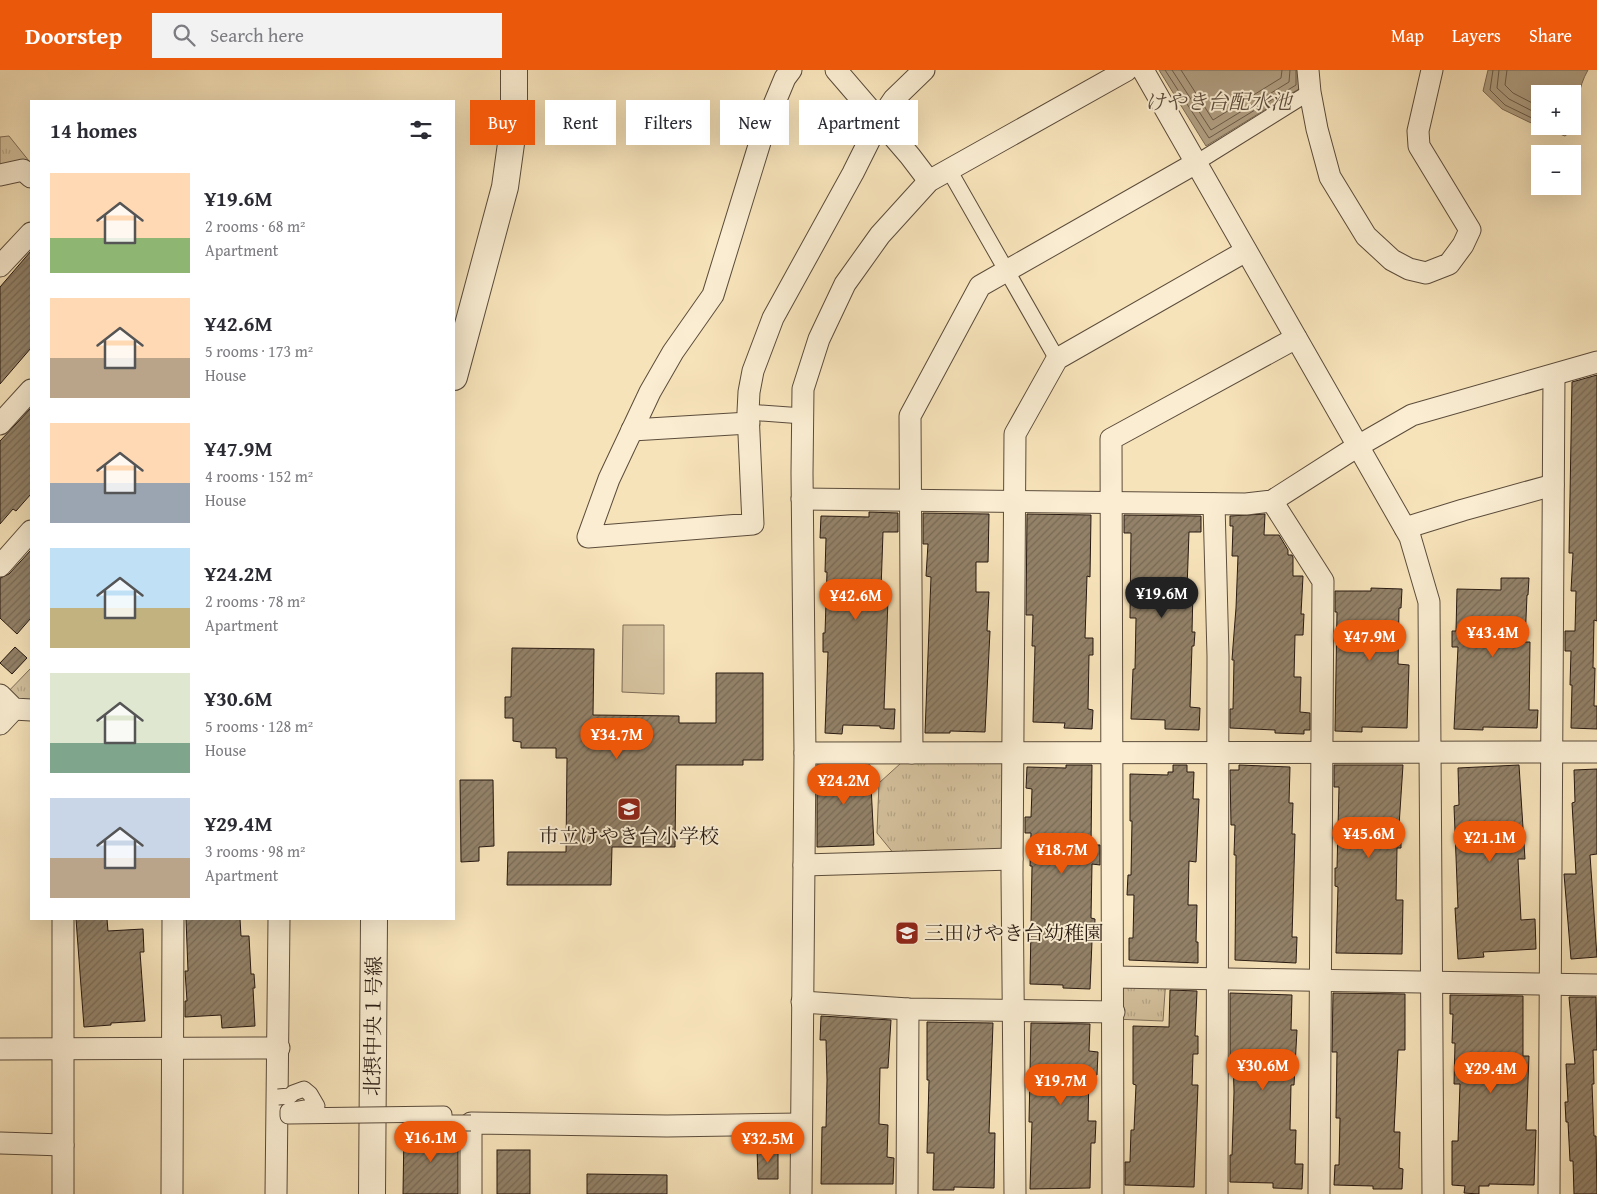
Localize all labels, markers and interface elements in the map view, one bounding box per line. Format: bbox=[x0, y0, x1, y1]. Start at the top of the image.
search box bbox=[152, 13, 502, 58]
text: Doorstep bbox=[25, 18, 122, 53]
icon: search bbox=[170, 21, 198, 49]
text: Search here bbox=[210, 21, 304, 49]
text: Map bbox=[1391, 22, 1424, 49]
text: Layers bbox=[1452, 22, 1501, 49]
text: Share bbox=[1529, 22, 1572, 49]
map controls bbox=[1531, 85, 1581, 195]
button: + bbox=[1531, 85, 1581, 135]
water label: けやき台配水池 bbox=[1145, 86, 1293, 117]
chip: Buy bbox=[470, 100, 535, 145]
chip: Rent bbox=[545, 100, 616, 145]
chip: Filters bbox=[626, 100, 710, 145]
chip: New bbox=[720, 100, 789, 145]
chip: Apartment bbox=[799, 100, 918, 145]
text: 14 homes bbox=[50, 115, 137, 146]
icon: filters bbox=[407, 116, 435, 144]
button: − bbox=[1531, 145, 1581, 195]
text: ¥19.6M bbox=[205, 183, 273, 214]
icon: home bbox=[90, 193, 150, 253]
text: 2 rooms · 68 m² bbox=[205, 214, 305, 238]
text: Apartment bbox=[205, 238, 278, 262]
text: ¥42.6M bbox=[205, 308, 273, 339]
icon: home bbox=[90, 318, 150, 378]
text: 5 rooms · 173 m² bbox=[205, 339, 313, 363]
text: House bbox=[205, 363, 246, 387]
text: ¥47.9M bbox=[205, 433, 273, 464]
icon: home bbox=[90, 443, 150, 503]
text: 4 rooms · 152 m² bbox=[205, 464, 313, 488]
text: House bbox=[205, 488, 246, 512]
text: ¥24.2M bbox=[205, 558, 273, 589]
icon: home bbox=[90, 568, 150, 628]
pin: ¥19.6M bbox=[1121, 576, 1203, 619]
pin: ¥42.6M bbox=[815, 578, 897, 621]
text: ¥19.6M bbox=[1136, 581, 1188, 605]
text: ¥42.6M bbox=[830, 583, 882, 607]
text: 2 rooms · 78 m² bbox=[205, 589, 305, 613]
text: Apartment bbox=[205, 613, 278, 637]
pin: ¥43.4M bbox=[1452, 616, 1534, 658]
pin: ¥47.9M bbox=[1329, 620, 1411, 662]
text: ¥43.4M bbox=[1467, 620, 1519, 644]
text: ¥47.9M bbox=[1344, 624, 1396, 648]
text: ¥30.6M bbox=[205, 683, 273, 714]
icon: home bbox=[90, 693, 150, 753]
text: 5 rooms · 128 m² bbox=[205, 714, 313, 738]
pin: ¥34.7M bbox=[576, 718, 658, 760]
text: ¥34.7M bbox=[591, 722, 643, 746]
text: House bbox=[205, 738, 246, 762]
pin: ¥24.2M bbox=[803, 764, 885, 806]
text: ¥24.2M bbox=[818, 768, 870, 792]
school or university icon: 市立けやき台小学校 bbox=[616, 796, 642, 822]
text: ¥29.4M bbox=[205, 808, 273, 839]
pin: ¥45.6M bbox=[1328, 816, 1410, 859]
icon: home bbox=[90, 818, 150, 878]
pin: ¥21.1M bbox=[1449, 820, 1531, 863]
place label: 市立けやき台小学校 bbox=[539, 821, 719, 850]
text: ¥45.6M bbox=[1343, 821, 1395, 845]
text: ¥21.1M bbox=[1464, 825, 1516, 849]
pin: ¥18.7M bbox=[1021, 832, 1103, 875]
text: ¥18.7M bbox=[1036, 837, 1088, 861]
text: 3 rooms · 98 m² bbox=[205, 839, 305, 863]
text: Apartment bbox=[205, 863, 278, 887]
place label: 三田けやき台幼稚園 bbox=[924, 918, 1104, 947]
school or university icon: 三田けやき台幼稚園 bbox=[894, 920, 920, 946]
street label: 北摂中央１号線 bbox=[357, 956, 388, 1096]
pin: ¥30.6M bbox=[1222, 1048, 1304, 1091]
pin: ¥29.4M bbox=[1450, 1052, 1532, 1094]
text: ¥30.6M bbox=[1237, 1053, 1289, 1077]
text: ¥29.4M bbox=[1465, 1056, 1517, 1080]
pin: ¥19.7M bbox=[1020, 1064, 1102, 1106]
text: ¥19.7M bbox=[1035, 1068, 1087, 1092]
pin: ¥16.1M bbox=[390, 1120, 472, 1163]
pin: ¥32.5M bbox=[727, 1122, 809, 1164]
text: ¥16.1M bbox=[405, 1125, 457, 1149]
text: ¥32.5M bbox=[742, 1126, 794, 1150]

